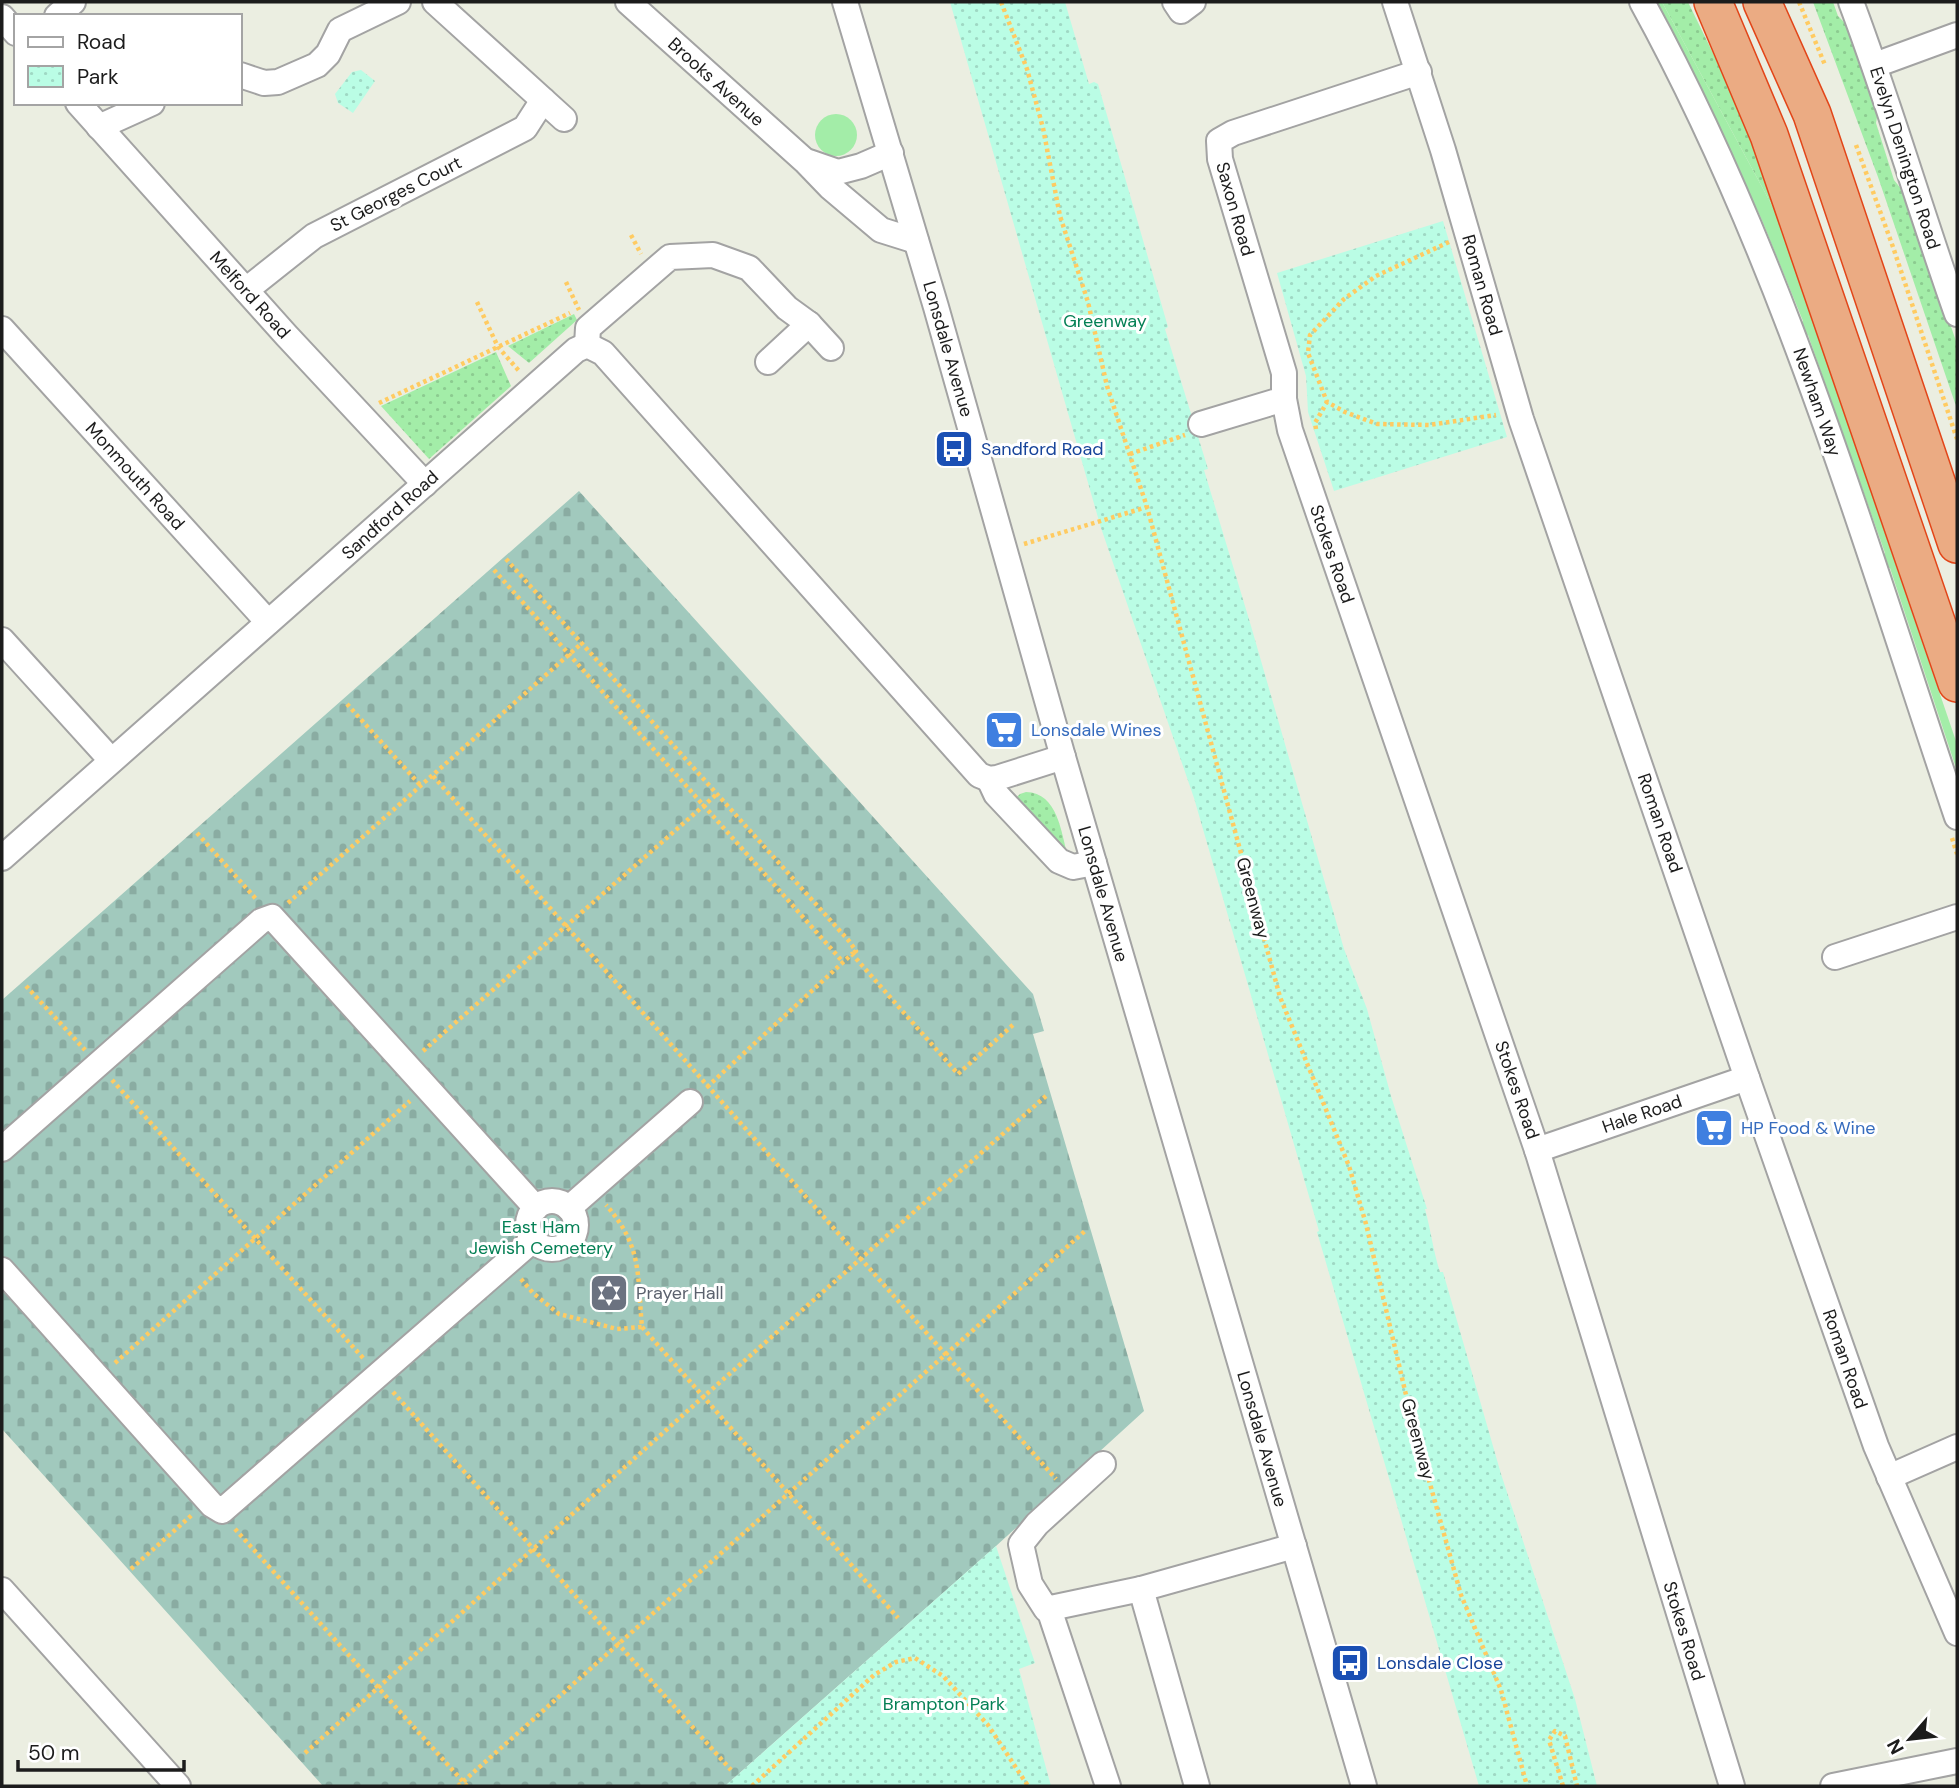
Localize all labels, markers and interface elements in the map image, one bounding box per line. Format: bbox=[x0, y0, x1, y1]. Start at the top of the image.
legend bbox=[14, 14, 242, 105]
text: Road bbox=[77, 28, 126, 56]
street label: Brooks Avenue bbox=[663, 32, 769, 132]
text: Park bbox=[77, 63, 119, 91]
street label: Evelyn Denington Road bbox=[1864, 64, 1946, 252]
street label: St Georges Court bbox=[326, 150, 466, 238]
street label: Saxon Road bbox=[1210, 159, 1260, 259]
street label: Roman Road bbox=[1456, 232, 1508, 338]
street label: Melford Road bbox=[204, 246, 296, 344]
street label: Lonsdale Avenue bbox=[917, 278, 979, 420]
park label: Greenway bbox=[1063, 309, 1147, 333]
street label: Newham Way bbox=[1787, 345, 1847, 459]
street label: Monmouth Road bbox=[80, 417, 190, 535]
bus stop icon: Sandford Road bbox=[933, 428, 975, 470]
place label: Sandford Road bbox=[981, 437, 1104, 461]
street label: Sandford Road bbox=[336, 465, 444, 565]
street label: Stokes Road bbox=[1304, 502, 1360, 606]
supermarket icon: Lonsdale Wines bbox=[983, 709, 1025, 751]
place label: Lonsdale Wines bbox=[1031, 718, 1162, 742]
street label: Roman Road bbox=[1632, 770, 1688, 876]
street label: Lonsdale Avenue bbox=[1072, 823, 1134, 965]
street label: Greenway bbox=[1231, 854, 1275, 942]
street label: Stokes Road bbox=[1489, 1038, 1545, 1142]
street label: Hale Road bbox=[1599, 1089, 1685, 1139]
supermarket icon: HP Food & Wine bbox=[1693, 1107, 1735, 1149]
place label: HP Food & Wine bbox=[1741, 1116, 1875, 1140]
park label: East Ham Jewish Cemetery bbox=[469, 1215, 613, 1260]
synagogue icon: Prayer Hall bbox=[588, 1272, 630, 1314]
place label: Prayer Hall bbox=[636, 1281, 724, 1305]
street label: Roman Road bbox=[1817, 1306, 1873, 1412]
street label: Lonsdale Avenue bbox=[1231, 1368, 1293, 1510]
street label: Greenway bbox=[1396, 1395, 1440, 1483]
street label: Stokes Road bbox=[1658, 1579, 1710, 1683]
bus stop icon: Lonsdale Close bbox=[1329, 1642, 1371, 1684]
place label: Lonsdale Close bbox=[1377, 1651, 1503, 1675]
park label: Brampton Park bbox=[883, 1692, 1005, 1716]
north arrow bbox=[1875, 1704, 1945, 1774]
scale bar bbox=[18, 1728, 184, 1772]
text: N bbox=[1881, 1735, 1910, 1759]
text: 50 m bbox=[28, 1739, 79, 1767]

